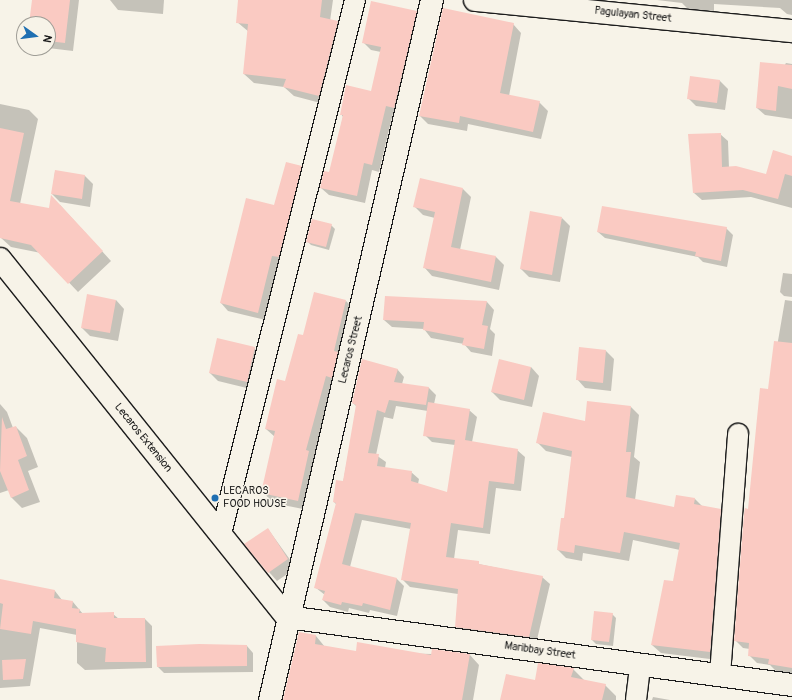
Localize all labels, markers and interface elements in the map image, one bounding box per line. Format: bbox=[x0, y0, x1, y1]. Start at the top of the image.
street label: Pagulayan Street bbox=[594, 4, 672, 26]
north arrow bbox=[16, 16, 56, 56]
text: N bbox=[40, 34, 54, 44]
street label: Lecaros Street bbox=[336, 315, 366, 385]
street label: Lecaros Extension bbox=[111, 401, 175, 475]
place label: LECAROS FOOD HOUSE bbox=[223, 485, 286, 511]
marker: LECAROS FOOD HOUSE bbox=[210, 493, 220, 503]
street label: Maribbay Street bbox=[504, 639, 576, 663]

